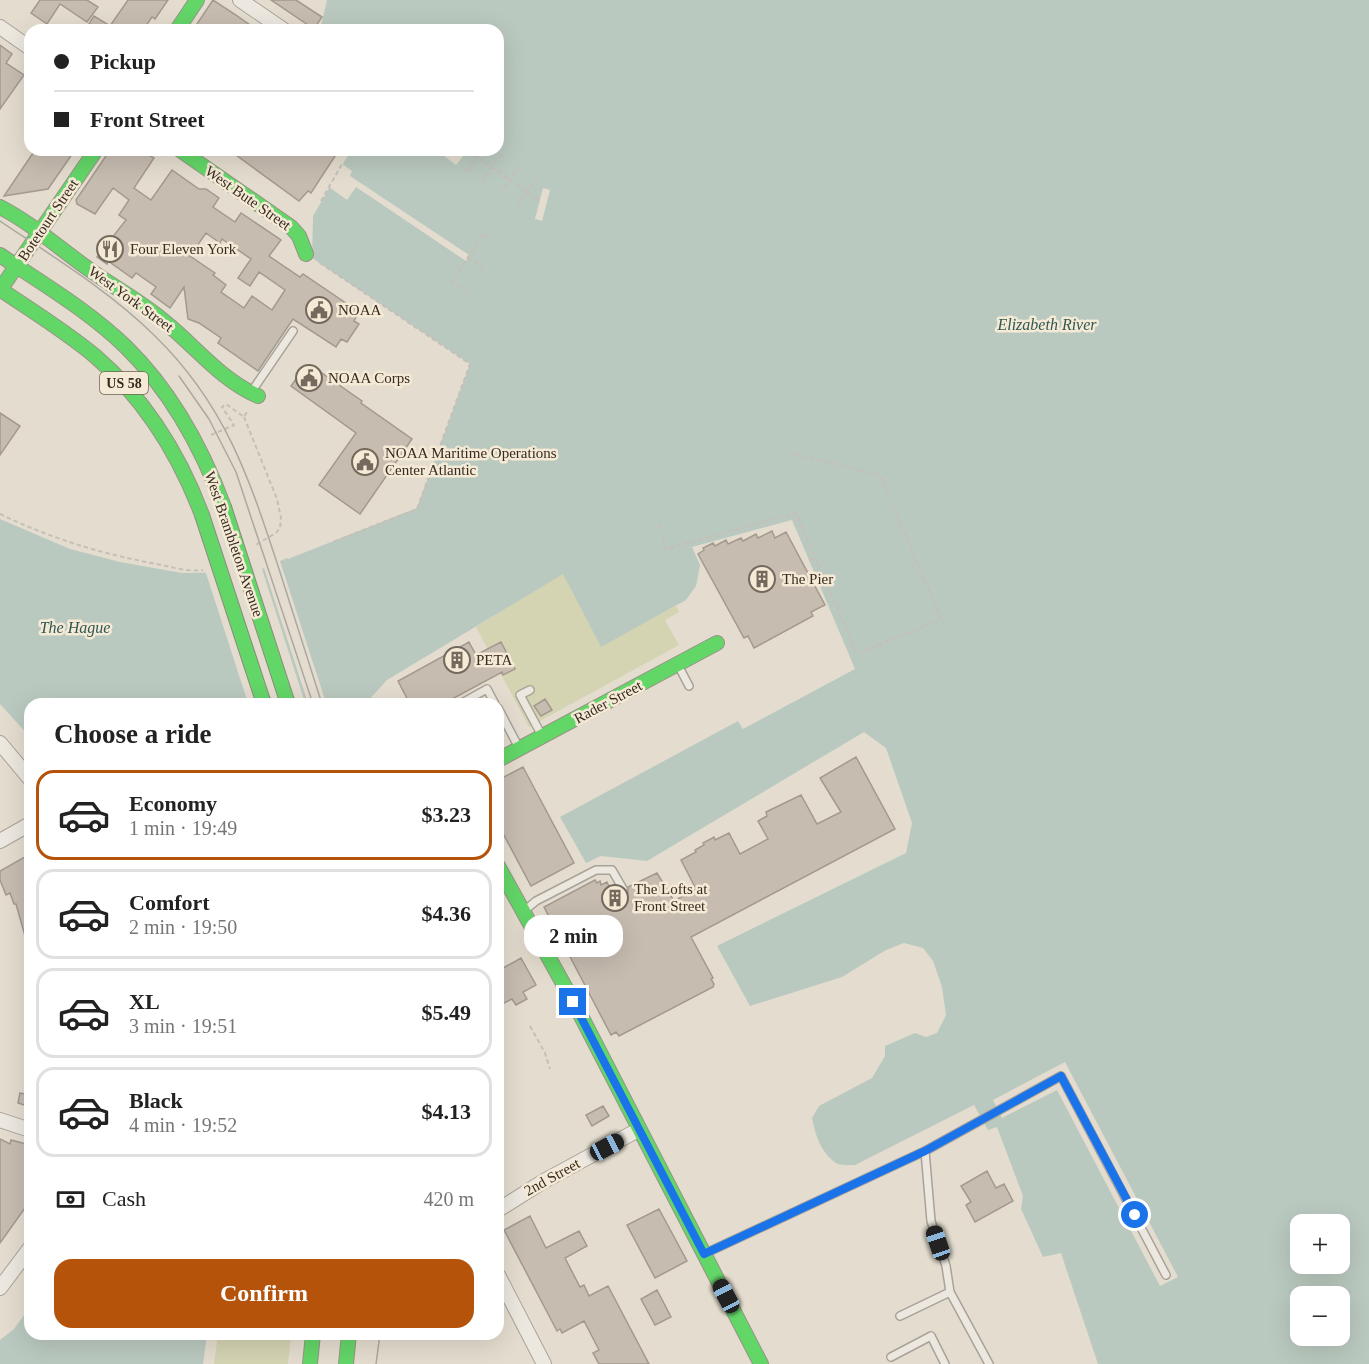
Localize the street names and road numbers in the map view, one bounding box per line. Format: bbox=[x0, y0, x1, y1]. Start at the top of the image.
street label: West Bute Street bbox=[202, 163, 294, 234]
street label: Botetourt Street bbox=[15, 175, 82, 264]
street label: West York Street bbox=[85, 263, 177, 336]
road number: US 58 bbox=[100, 372, 148, 394]
street label: West Brambleton Avenue bbox=[202, 469, 267, 619]
street label: Rader Street bbox=[571, 677, 645, 727]
street label: 2nd Street bbox=[521, 1155, 583, 1199]

